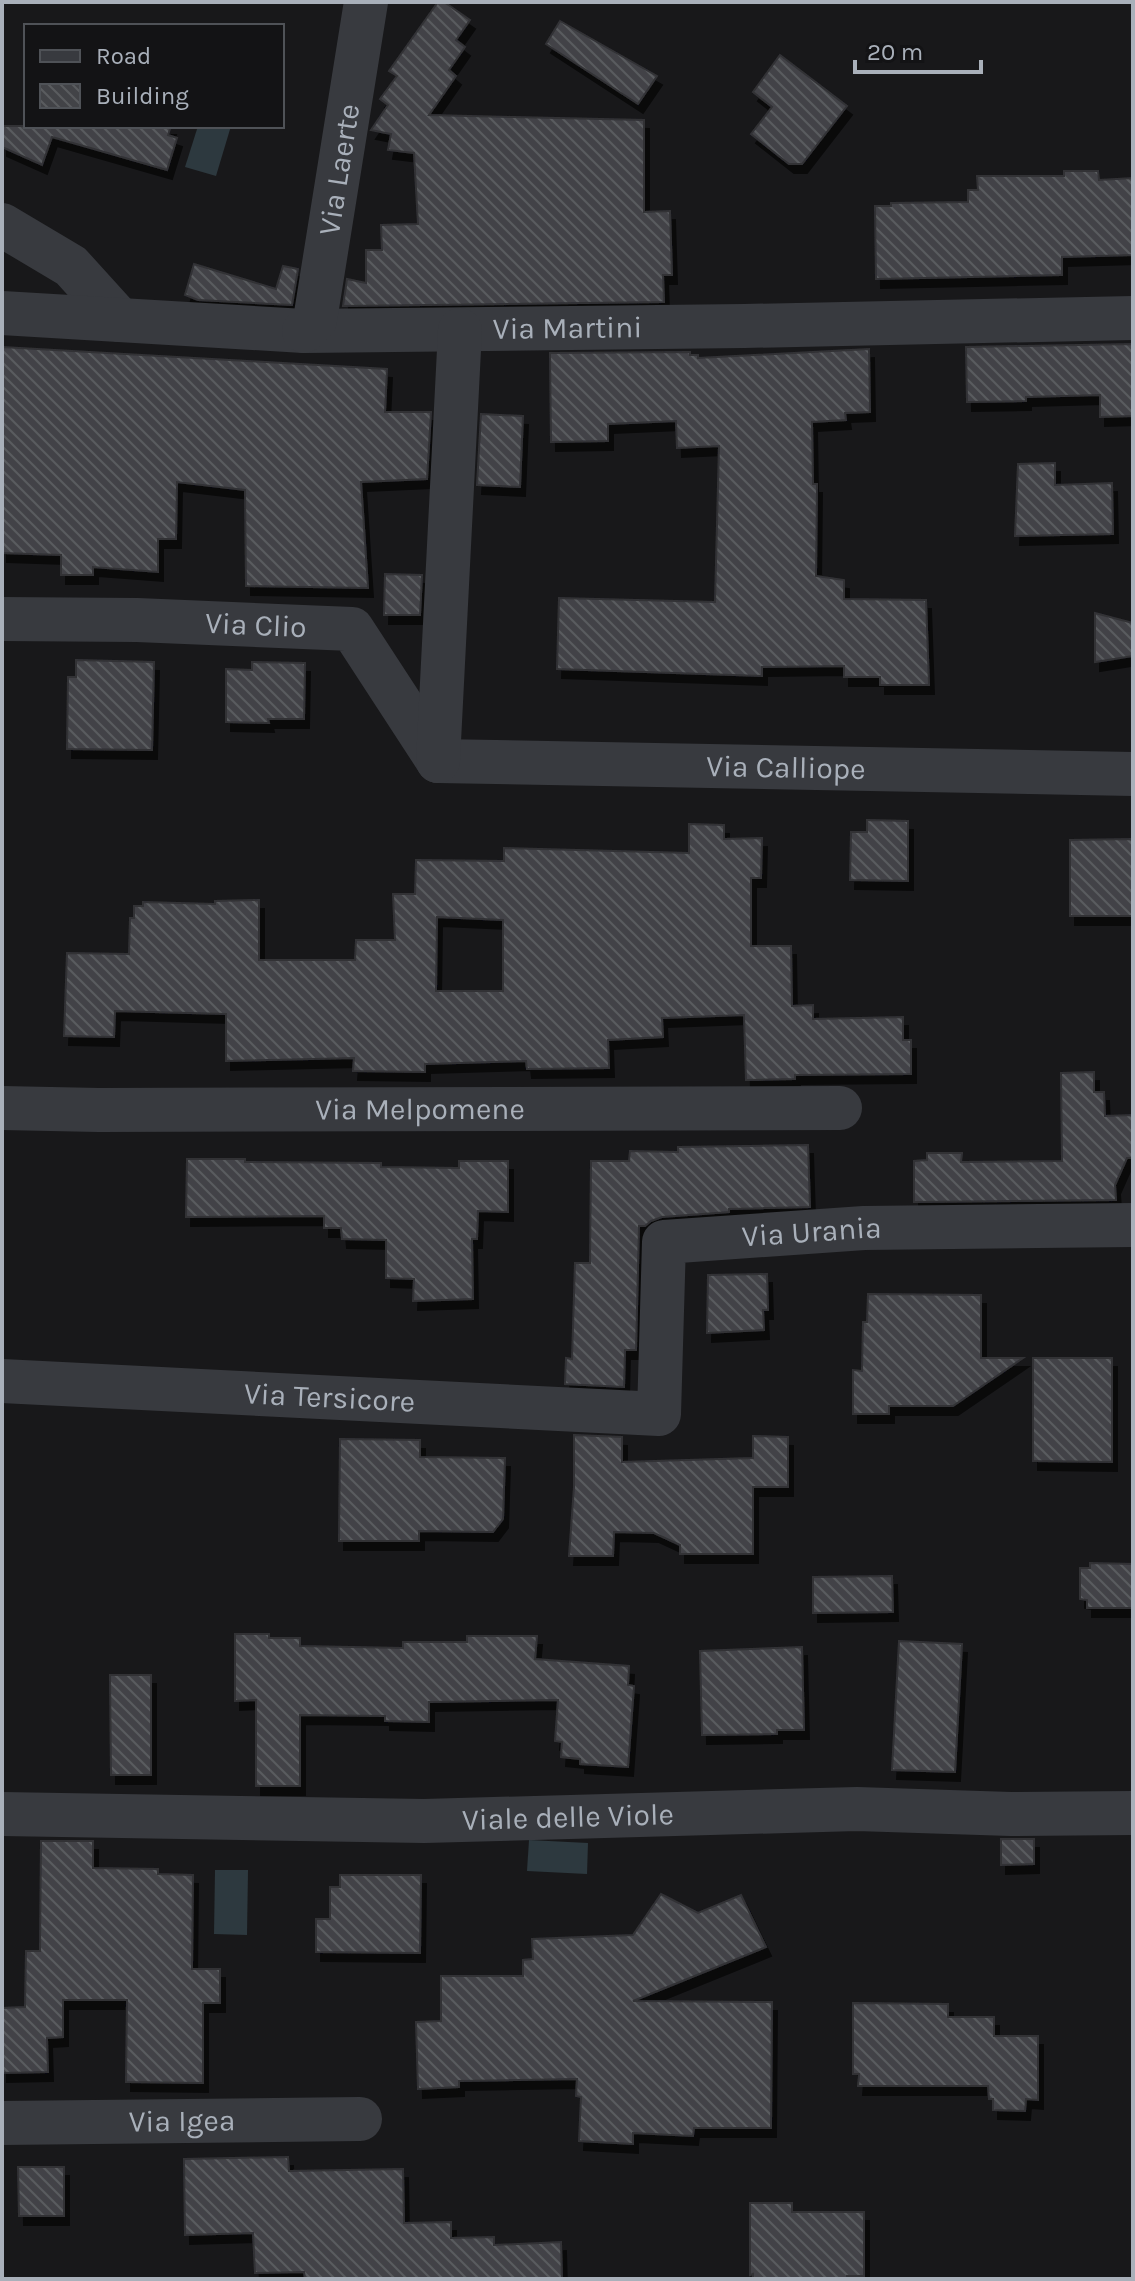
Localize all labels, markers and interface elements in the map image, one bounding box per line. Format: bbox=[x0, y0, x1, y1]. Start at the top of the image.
legend bbox=[24, 24, 284, 128]
scale bar bbox=[855, 24, 981, 74]
text: 20 m bbox=[867, 38, 923, 66]
text: Road bbox=[96, 42, 151, 70]
text: Building bbox=[96, 82, 189, 110]
street label: Via Laerte bbox=[311, 101, 367, 238]
street label: Via Martini bbox=[492, 309, 642, 347]
street label: Via Clio bbox=[204, 605, 307, 645]
street label: Via Calliope bbox=[706, 748, 866, 787]
street label: Via Melpomene bbox=[315, 1091, 525, 1127]
street label: Via Urania bbox=[741, 1210, 882, 1255]
street label: Via Tersicore bbox=[243, 1375, 416, 1420]
street label: Viale delle Viole bbox=[461, 1796, 674, 1838]
street label: Via Igea bbox=[128, 2102, 236, 2140]

